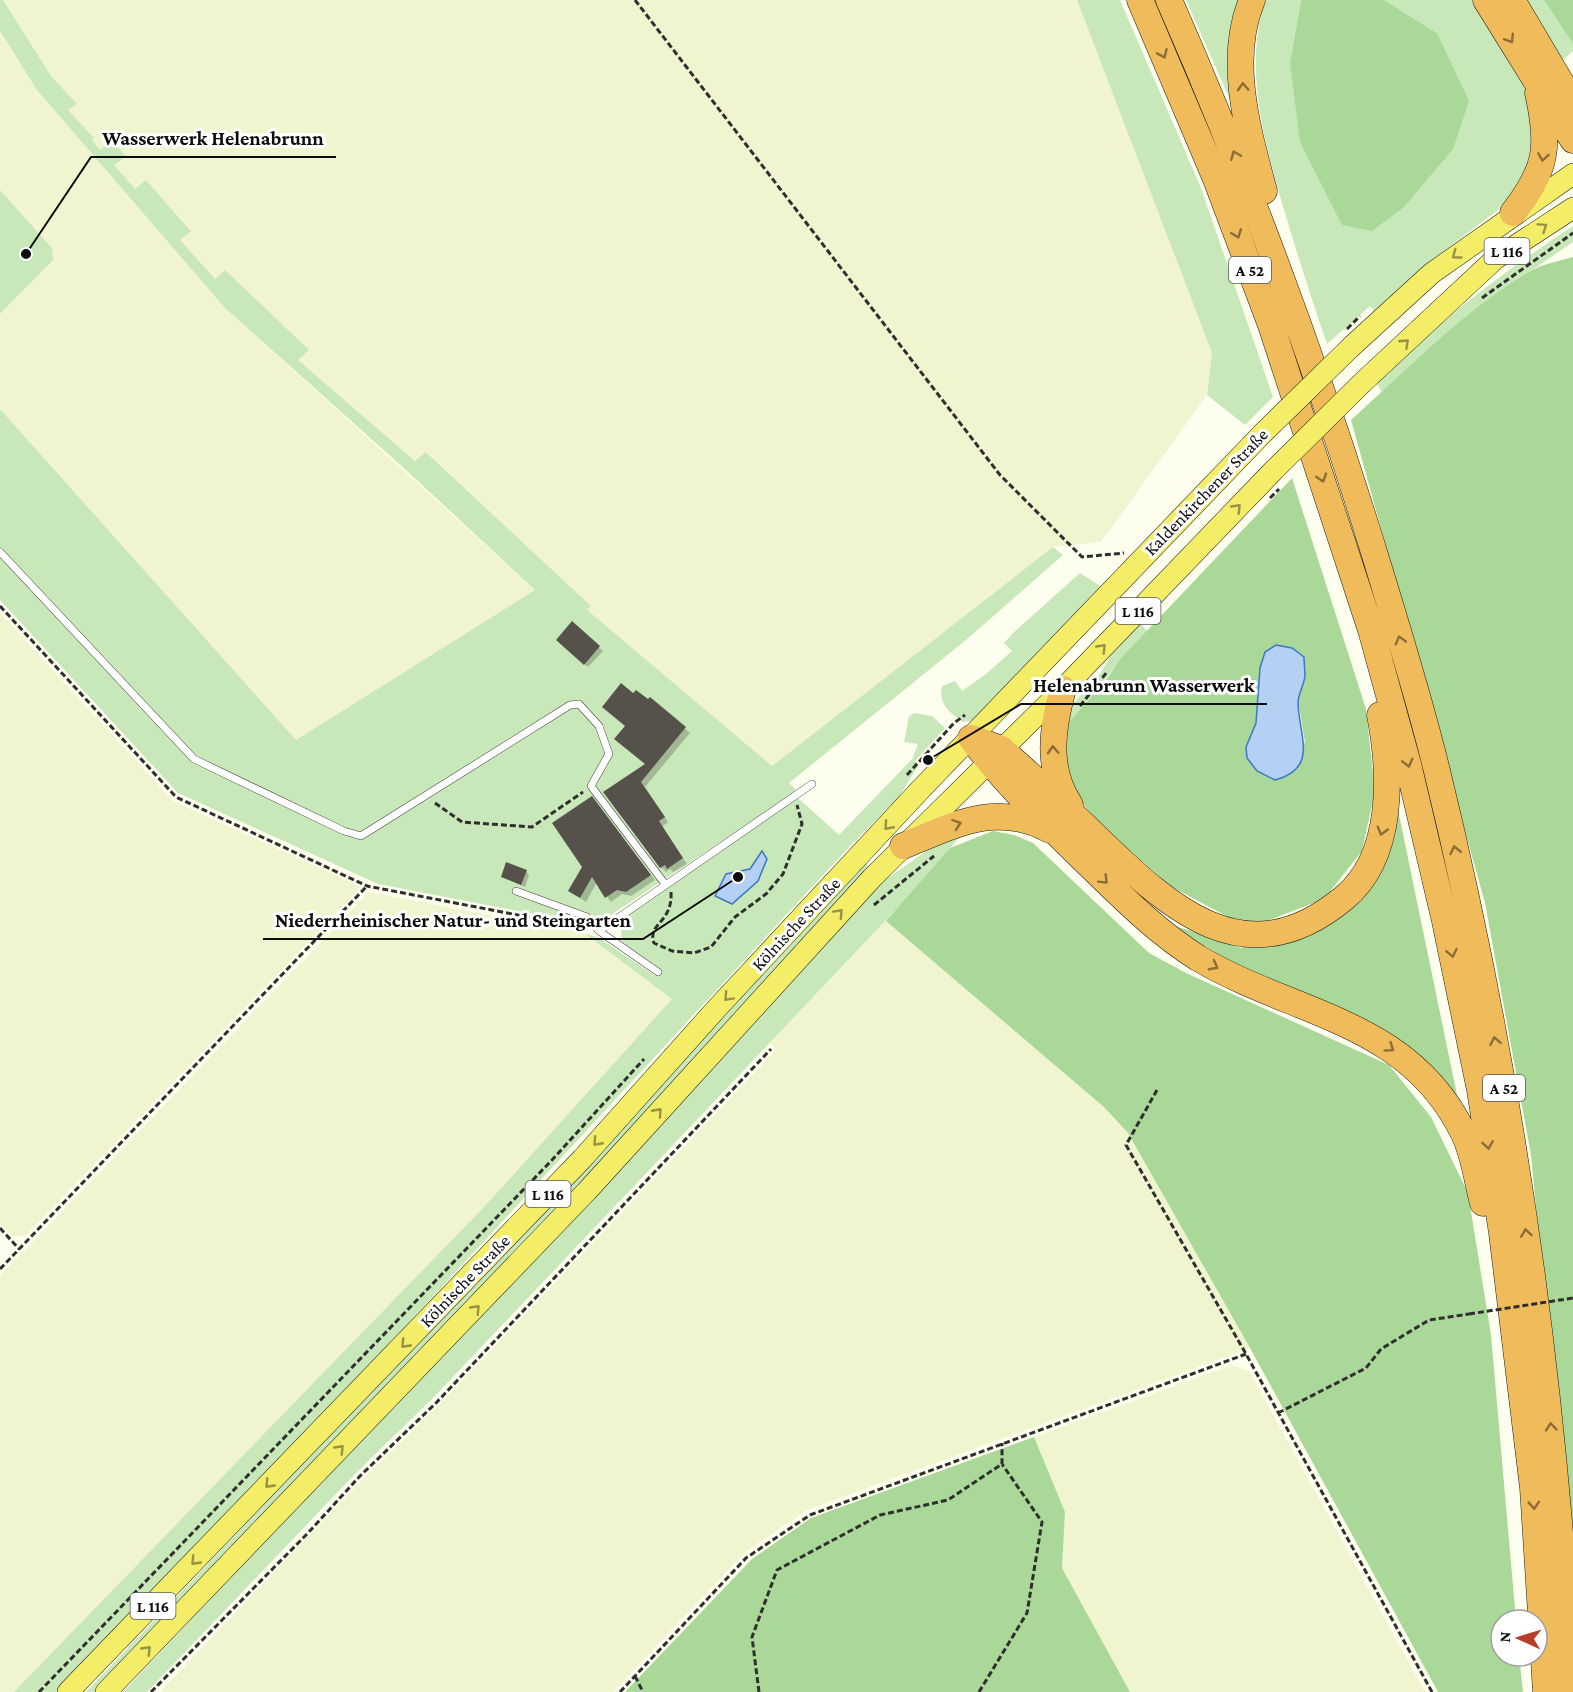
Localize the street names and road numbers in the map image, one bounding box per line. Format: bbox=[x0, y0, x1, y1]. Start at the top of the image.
road number: L 116 bbox=[1484, 238, 1530, 264]
road number: A 52 bbox=[1229, 257, 1271, 283]
street label: Kaldenkirchener Straße bbox=[1140, 424, 1272, 560]
road number: L 116 bbox=[1116, 598, 1160, 624]
street label: Kölnische Straße bbox=[748, 873, 844, 975]
road number: A 52 bbox=[1483, 1075, 1525, 1101]
road number: L 116 bbox=[526, 1181, 570, 1207]
street label: Kölnische Straße bbox=[416, 1231, 514, 1331]
road number: L 116 bbox=[130, 1593, 176, 1619]

